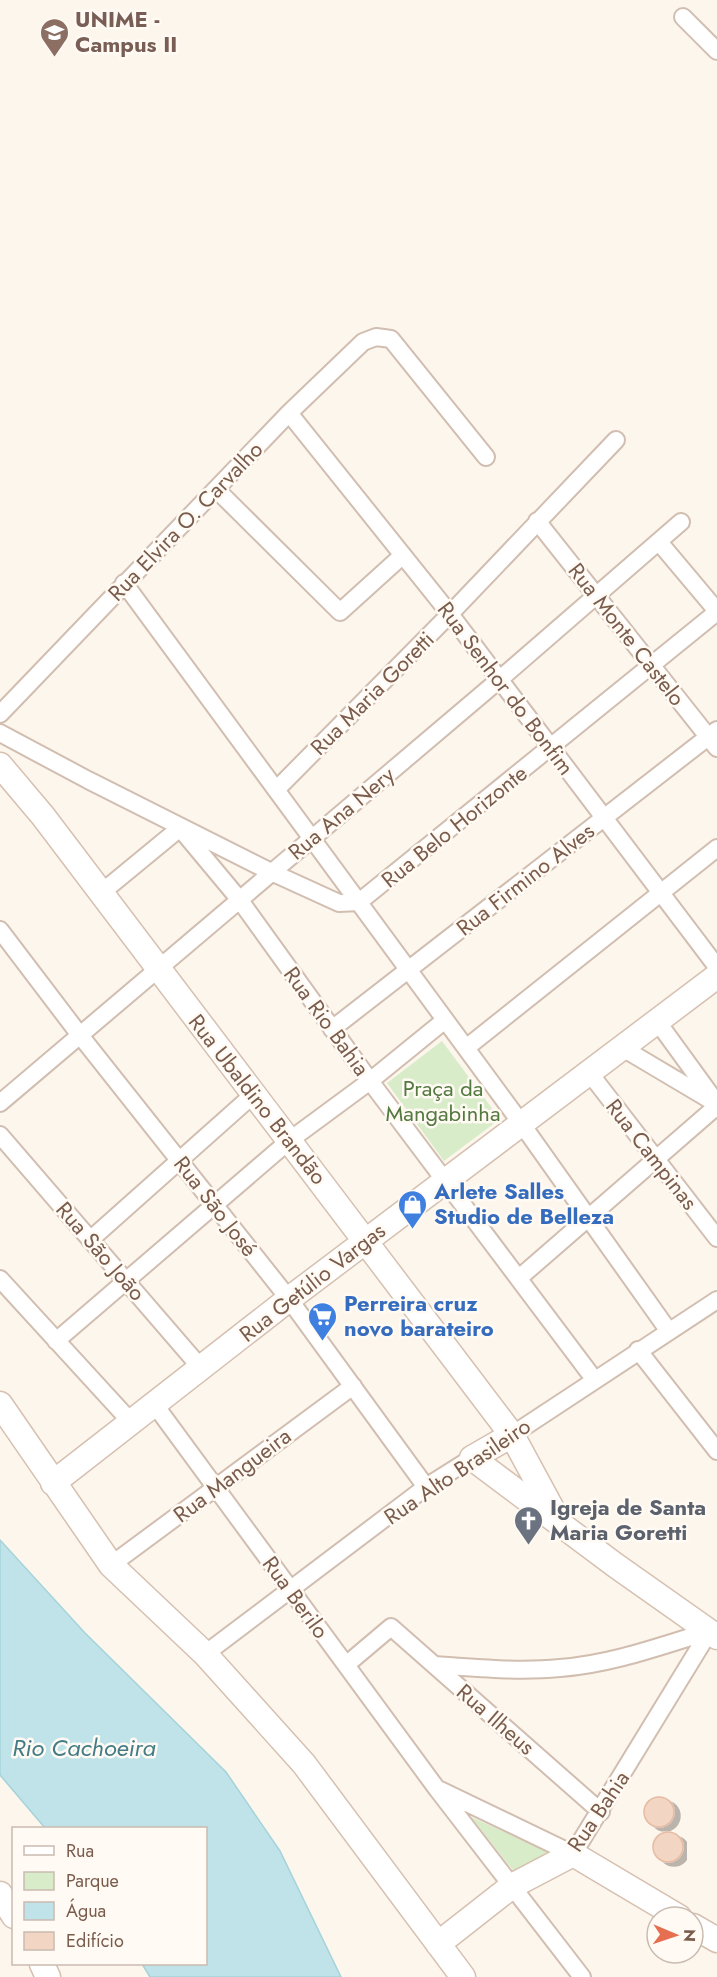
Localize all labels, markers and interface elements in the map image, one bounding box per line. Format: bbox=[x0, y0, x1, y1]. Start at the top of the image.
place label: UNIME - Campus II bbox=[75, 3, 177, 60]
school or university icon: UNIME - Campus II bbox=[38, 16, 70, 58]
street label: Rua Elvira O. Carvalho bbox=[100, 434, 270, 608]
street label: Rua Monte Castelo bbox=[561, 556, 693, 712]
street label: Rua Senhor do Bonfim bbox=[430, 595, 582, 781]
street label: Rua Maria Goretti bbox=[303, 624, 441, 762]
street label: Rua Belo Horizonte bbox=[374, 757, 534, 895]
street label: Rua Ana Nery bbox=[281, 759, 402, 867]
street label: Rua Firmino Alves bbox=[449, 815, 601, 943]
street label: Rua Rio Bahia bbox=[276, 960, 378, 1082]
street label: Rua Ubaldino Brandão bbox=[181, 1007, 335, 1191]
park label: Praça da Mangabinha bbox=[385, 1072, 501, 1129]
street label: Rua Campinas bbox=[598, 1092, 706, 1216]
street label: Rua São José bbox=[166, 1149, 266, 1263]
place label: Arlete Salles Studio de Belleza bbox=[433, 1175, 614, 1232]
shop icon: Arlete Salles Studio de Belleza bbox=[397, 1188, 429, 1230]
street label: Rua São João bbox=[49, 1194, 153, 1308]
street label: Rua Getúlio Vargas bbox=[232, 1215, 392, 1349]
place label: Perreira cruz novo barateiro bbox=[344, 1287, 494, 1344]
supermarket icon: Perreira cruz novo barateiro bbox=[307, 1300, 339, 1342]
street label: Rua Alto Brasileiro bbox=[377, 1410, 537, 1532]
street label: Rua Mangueira bbox=[166, 1420, 298, 1530]
place label: Igreja de Santa Maria Goretti bbox=[550, 1491, 706, 1548]
church icon: Igreja de Santa Maria Goretti bbox=[513, 1504, 545, 1546]
street label: Rua Berilo bbox=[255, 1549, 337, 1645]
street label: Rua Ilheus bbox=[450, 1676, 542, 1762]
water label: Rio Cachoeira bbox=[12, 1730, 156, 1765]
street label: Rua Bahia bbox=[559, 1764, 637, 1858]
legend bbox=[12, 1827, 207, 1965]
text: Rua bbox=[66, 1838, 94, 1864]
text: Parque bbox=[66, 1868, 119, 1894]
text: Água bbox=[66, 1898, 106, 1924]
north arrow bbox=[645, 1905, 705, 1965]
text: Edifício bbox=[66, 1928, 124, 1954]
text: N bbox=[678, 1929, 701, 1942]

